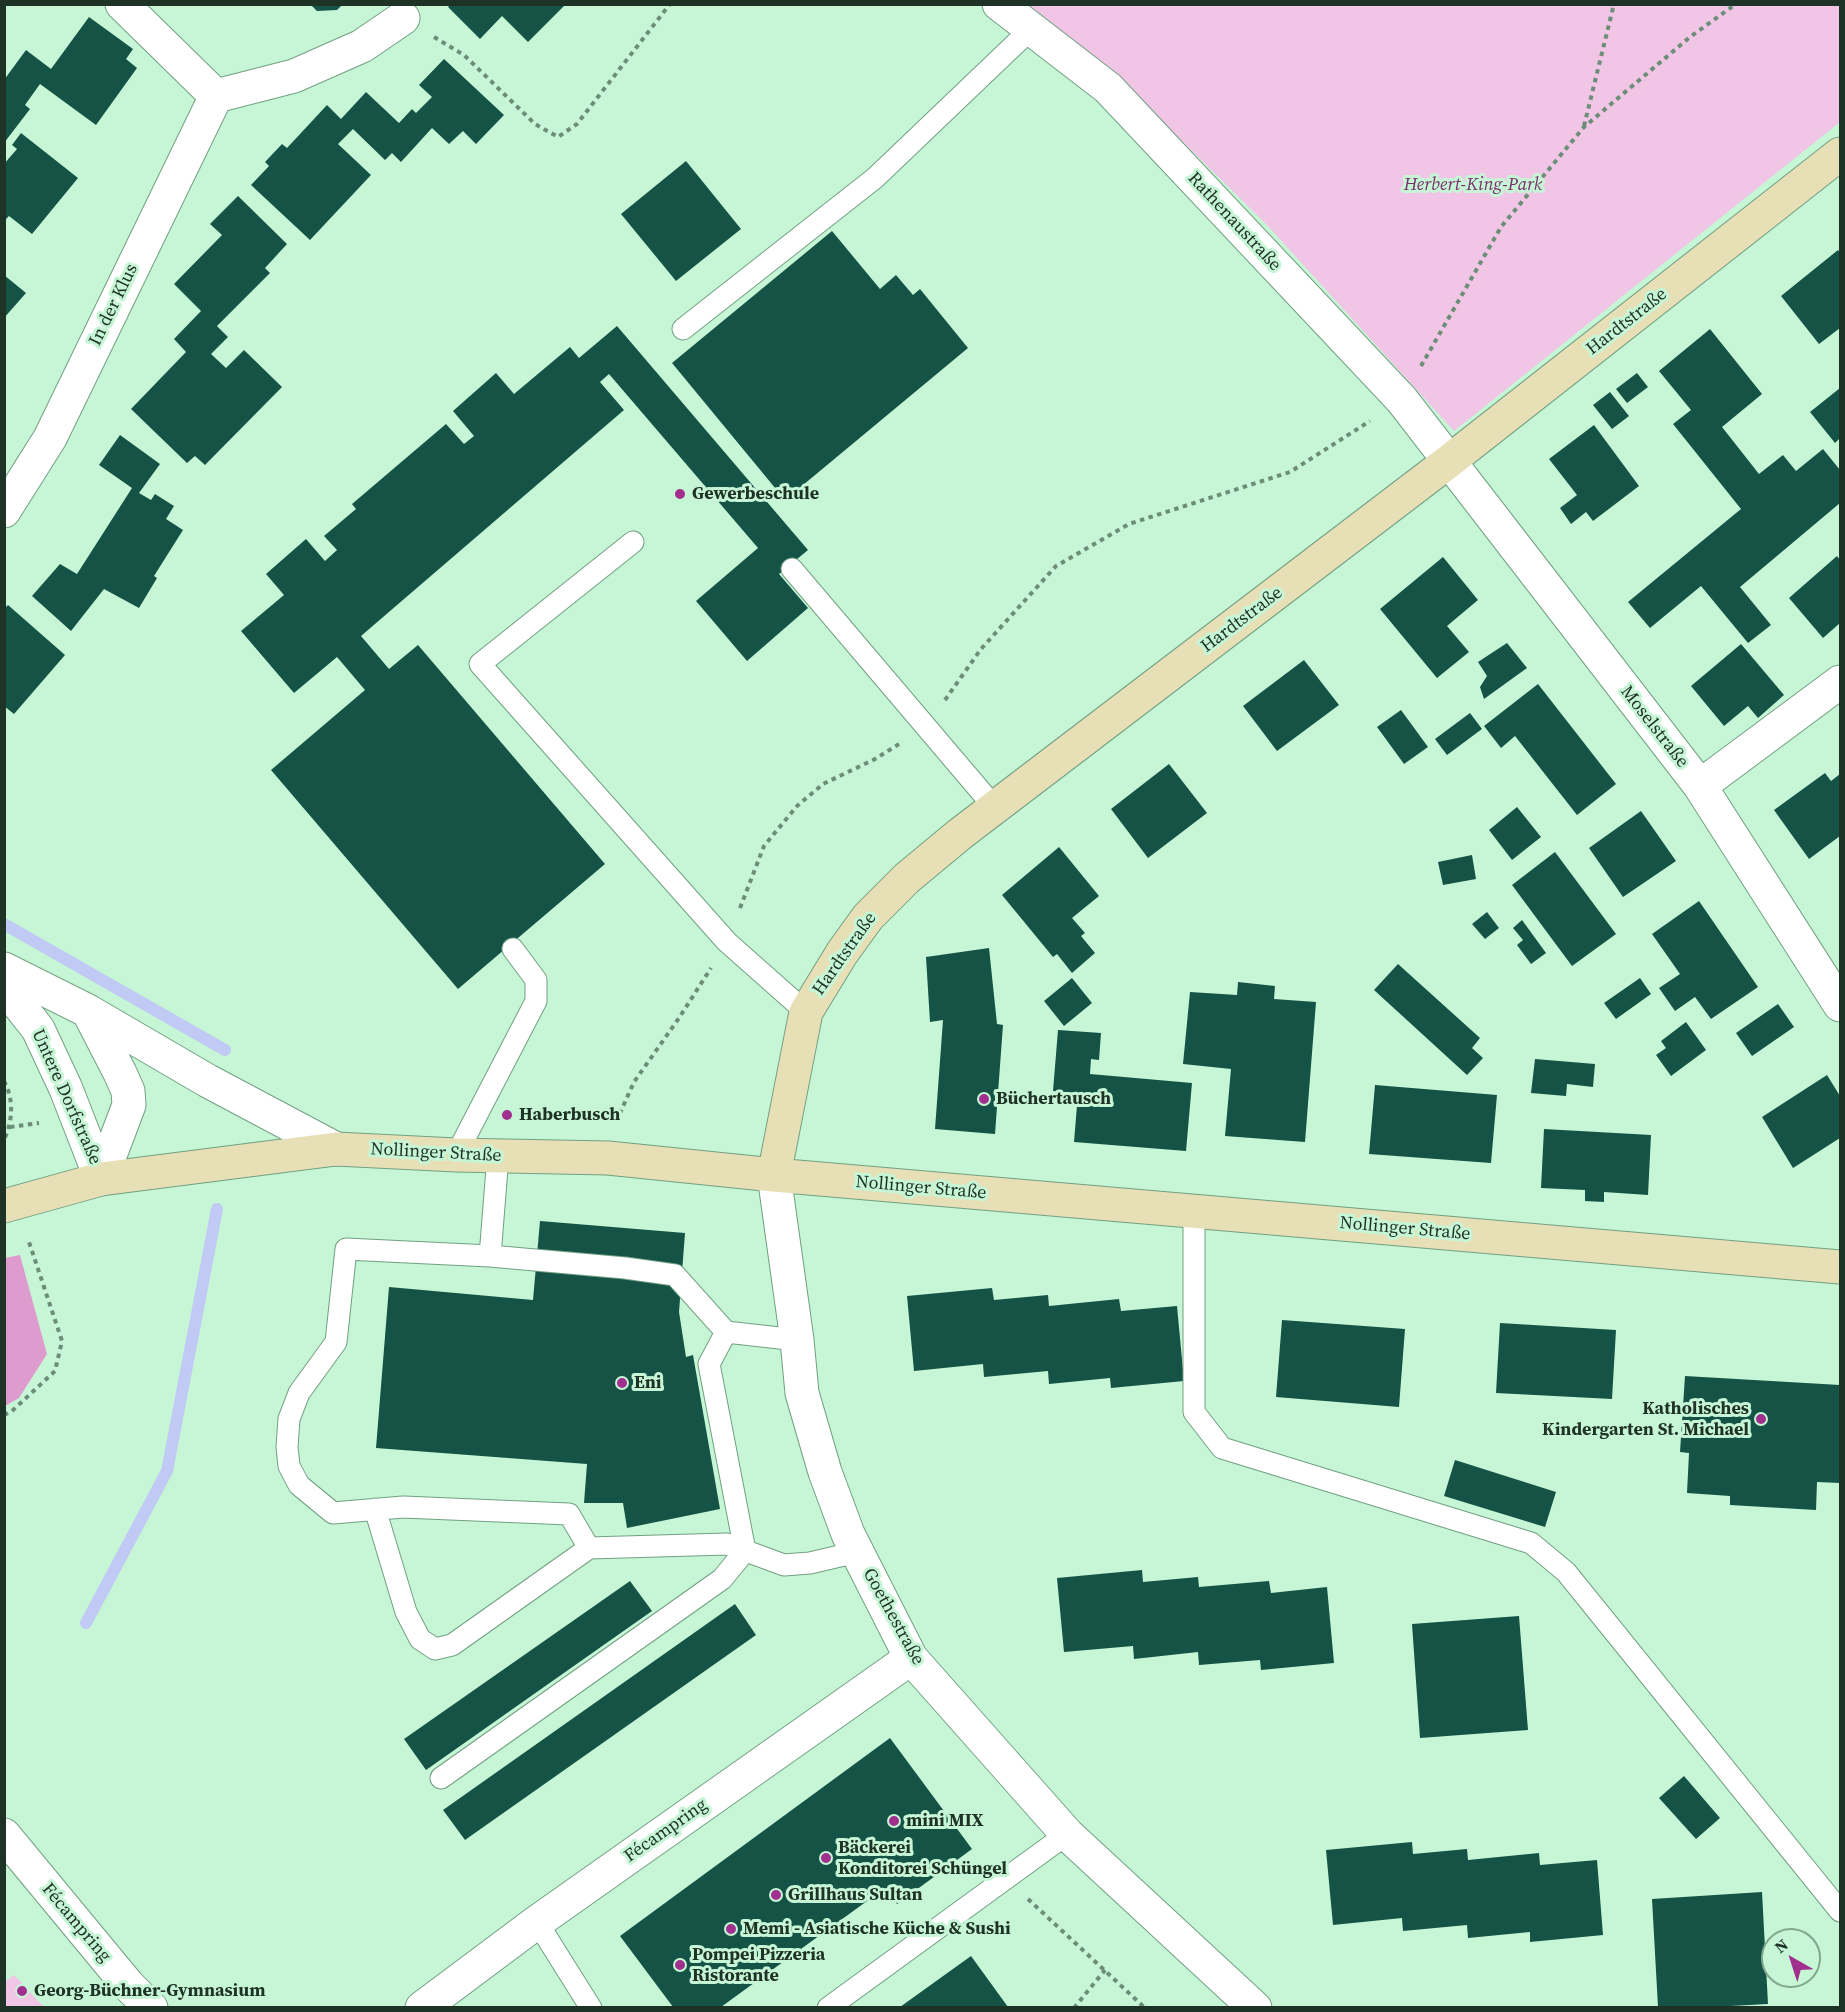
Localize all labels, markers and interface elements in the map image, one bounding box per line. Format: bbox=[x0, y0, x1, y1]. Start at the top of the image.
street label: Rathenaustraße bbox=[1183, 168, 1285, 276]
park label: Herbert-King-Park bbox=[1404, 174, 1542, 196]
street label: In der Klus bbox=[85, 261, 143, 349]
street label: Hardtstraße bbox=[1582, 284, 1672, 360]
place label: Gewerbeschule bbox=[692, 483, 819, 505]
marker: Gewerbeschule bbox=[673, 487, 687, 501]
street label: Hardtstraße bbox=[1197, 582, 1287, 658]
street label: Moselstraße bbox=[1615, 682, 1693, 772]
street label: Hardtstraße bbox=[808, 908, 882, 1000]
street label: Untere Dorfstraße bbox=[26, 1026, 106, 1168]
place label: Büchertausch bbox=[996, 1088, 1111, 1110]
marker: Büchertausch bbox=[977, 1092, 991, 1106]
place label: Haberbusch bbox=[519, 1104, 620, 1126]
marker: Haberbusch bbox=[500, 1108, 514, 1122]
street label: Nollinger Straße bbox=[370, 1139, 502, 1167]
street label: Nollinger Straße bbox=[855, 1172, 987, 1204]
street label: Nollinger Straße bbox=[1339, 1213, 1471, 1245]
place label: Eni bbox=[634, 1372, 661, 1394]
marker: Eni bbox=[615, 1376, 629, 1390]
place label: Katholisches Kindergarten St. Michael bbox=[1542, 1398, 1749, 1440]
marker: Katholisches Kindergarten St. Michael bbox=[1754, 1412, 1768, 1426]
street label: Goethestraße bbox=[858, 1565, 928, 1669]
street label: Fécampring bbox=[620, 1795, 712, 1867]
place label: mini MIX bbox=[906, 1810, 984, 1832]
marker: mini MIX bbox=[887, 1814, 901, 1828]
place label: Bäckerei Konditorei Schüngel bbox=[838, 1837, 1007, 1880]
marker: Bäckerei Konditorei Schüngel bbox=[819, 1851, 833, 1865]
street label: Fécampring bbox=[37, 1879, 115, 1967]
place label: Grillhaus Sultan bbox=[788, 1884, 923, 1906]
marker: Grillhaus Sultan bbox=[769, 1888, 783, 1902]
place label: Memi - Asiatische Küche & Sushi bbox=[743, 1918, 1011, 1940]
marker: Memi - Asiatische Küche & Sushi bbox=[724, 1922, 738, 1936]
north arrow bbox=[1761, 1928, 1821, 1988]
text: N bbox=[1769, 1933, 1792, 1958]
place label: Pompei Pizzeria Ristorante bbox=[692, 1944, 825, 1986]
marker: Pompei Pizzeria Ristorante bbox=[673, 1958, 687, 1972]
place label: Georg-Büchner-Gymnasium bbox=[34, 1980, 266, 2002]
marker: Georg-Büchner-Gymnasium bbox=[15, 1984, 29, 1998]

